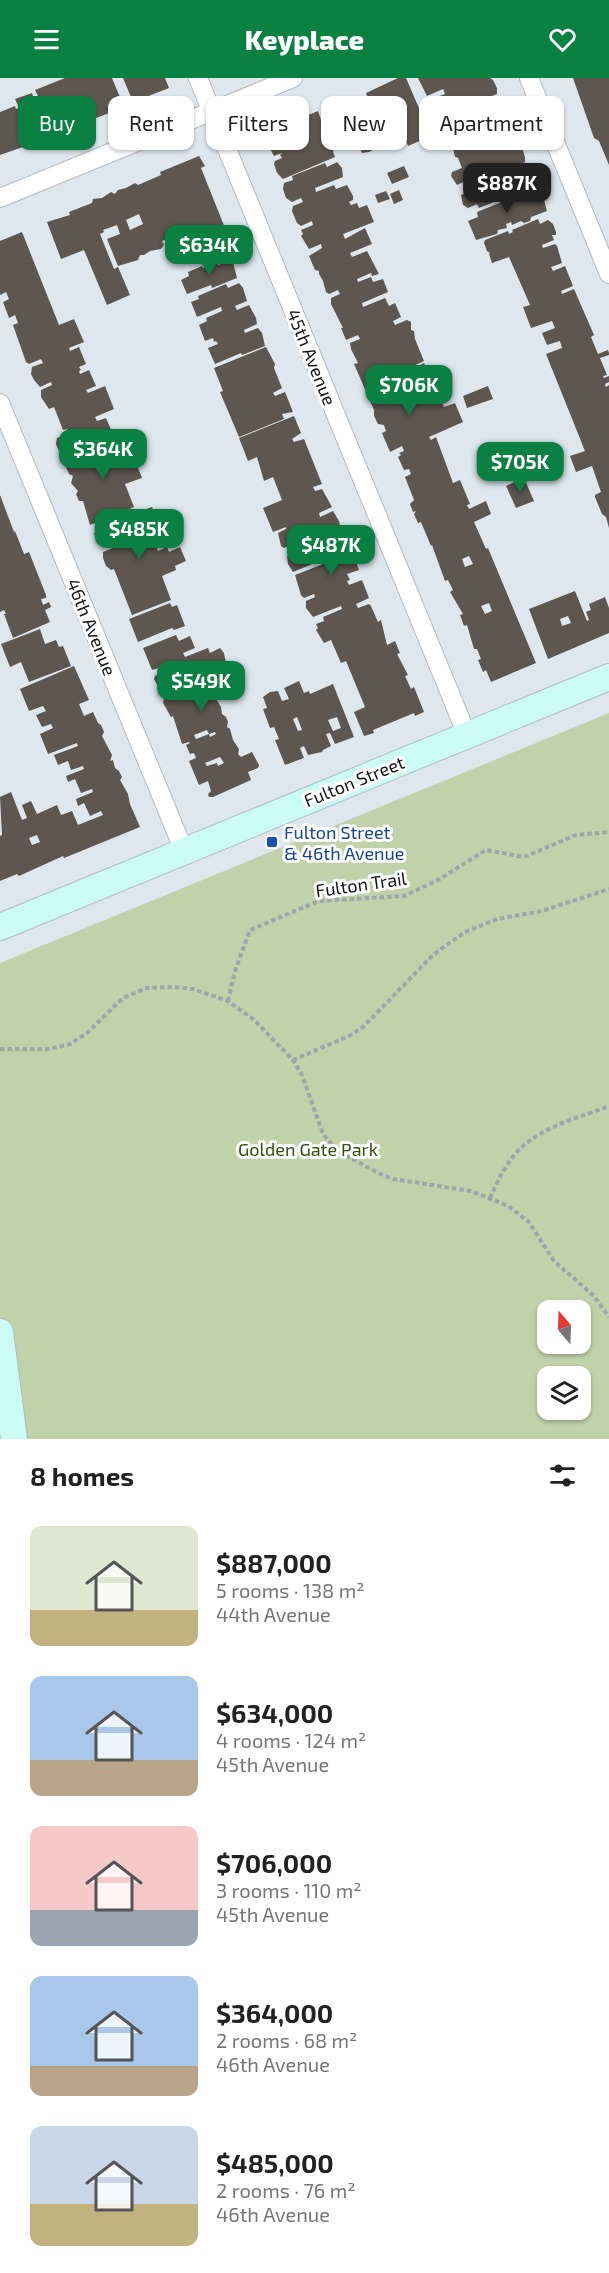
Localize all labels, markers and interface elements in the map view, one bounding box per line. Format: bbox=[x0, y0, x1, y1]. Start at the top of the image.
icon: menu bbox=[30, 23, 63, 56]
text: Keyplace bbox=[245, 23, 364, 55]
icon: heart bbox=[546, 23, 579, 56]
chip: Buy bbox=[18, 96, 96, 150]
chip: Rent bbox=[108, 96, 194, 150]
chip: Filters bbox=[206, 96, 309, 150]
chip: New bbox=[321, 96, 407, 150]
chip: Apartment bbox=[419, 96, 564, 150]
pin: $887K bbox=[465, 163, 549, 214]
text: $887K bbox=[477, 170, 537, 194]
pin: $634K bbox=[167, 225, 251, 276]
text: $634K bbox=[179, 232, 239, 256]
street label: 45th Avenue bbox=[283, 306, 341, 408]
pin: $706K bbox=[367, 365, 451, 416]
text: $706K bbox=[379, 372, 439, 396]
pin: $364K bbox=[61, 429, 145, 480]
text: $364K bbox=[73, 436, 133, 460]
pin: $705K bbox=[478, 442, 562, 493]
text: $705K bbox=[491, 449, 549, 473]
pin: $485K bbox=[97, 509, 181, 560]
text: $485K bbox=[109, 516, 169, 540]
pin: $487K bbox=[289, 525, 373, 576]
text: $487K bbox=[301, 532, 361, 556]
street label: 46th Avenue bbox=[63, 575, 121, 679]
pin: $549K bbox=[159, 661, 243, 712]
text: $549K bbox=[171, 668, 231, 692]
street label: Fulton Street bbox=[301, 751, 408, 811]
place label: Fulton Street & 46th Avenue bbox=[284, 821, 405, 864]
marker: Fulton Street & 46th Avenue bbox=[265, 835, 279, 849]
street label: Fulton Trail bbox=[314, 867, 409, 901]
park label: Golden Gate Park bbox=[238, 1138, 378, 1160]
north arrow bbox=[537, 1300, 591, 1354]
map controls bbox=[537, 1300, 591, 1420]
button: layers bbox=[537, 1366, 591, 1420]
icon: filters bbox=[546, 1459, 579, 1492]
text: 8 homes bbox=[30, 1460, 134, 1491]
text: $887,000 bbox=[216, 1547, 332, 1578]
icon: home bbox=[78, 1550, 150, 1622]
text: 5 rooms · 138 m² bbox=[216, 1578, 364, 1602]
text: 44th Avenue bbox=[216, 1602, 331, 1626]
text: $634,000 bbox=[216, 1697, 333, 1728]
icon: home bbox=[78, 1700, 150, 1772]
text: 4 rooms · 124 m² bbox=[216, 1728, 366, 1752]
text: 45th Avenue bbox=[216, 1752, 329, 1776]
text: $706,000 bbox=[216, 1847, 332, 1878]
icon: home bbox=[78, 1850, 150, 1922]
text: 3 rooms · 110 m² bbox=[216, 1878, 362, 1902]
text: 45th Avenue bbox=[216, 1902, 329, 1926]
text: $364,000 bbox=[216, 1997, 333, 2028]
icon: home bbox=[78, 2000, 150, 2072]
text: 2 rooms · 68 m² bbox=[216, 2028, 357, 2052]
text: 46th Avenue bbox=[216, 2052, 330, 2076]
text: $485,000 bbox=[216, 2147, 334, 2178]
icon: home bbox=[78, 2150, 150, 2222]
text: 2 rooms · 76 m² bbox=[216, 2178, 355, 2202]
text: 46th Avenue bbox=[216, 2202, 330, 2226]

